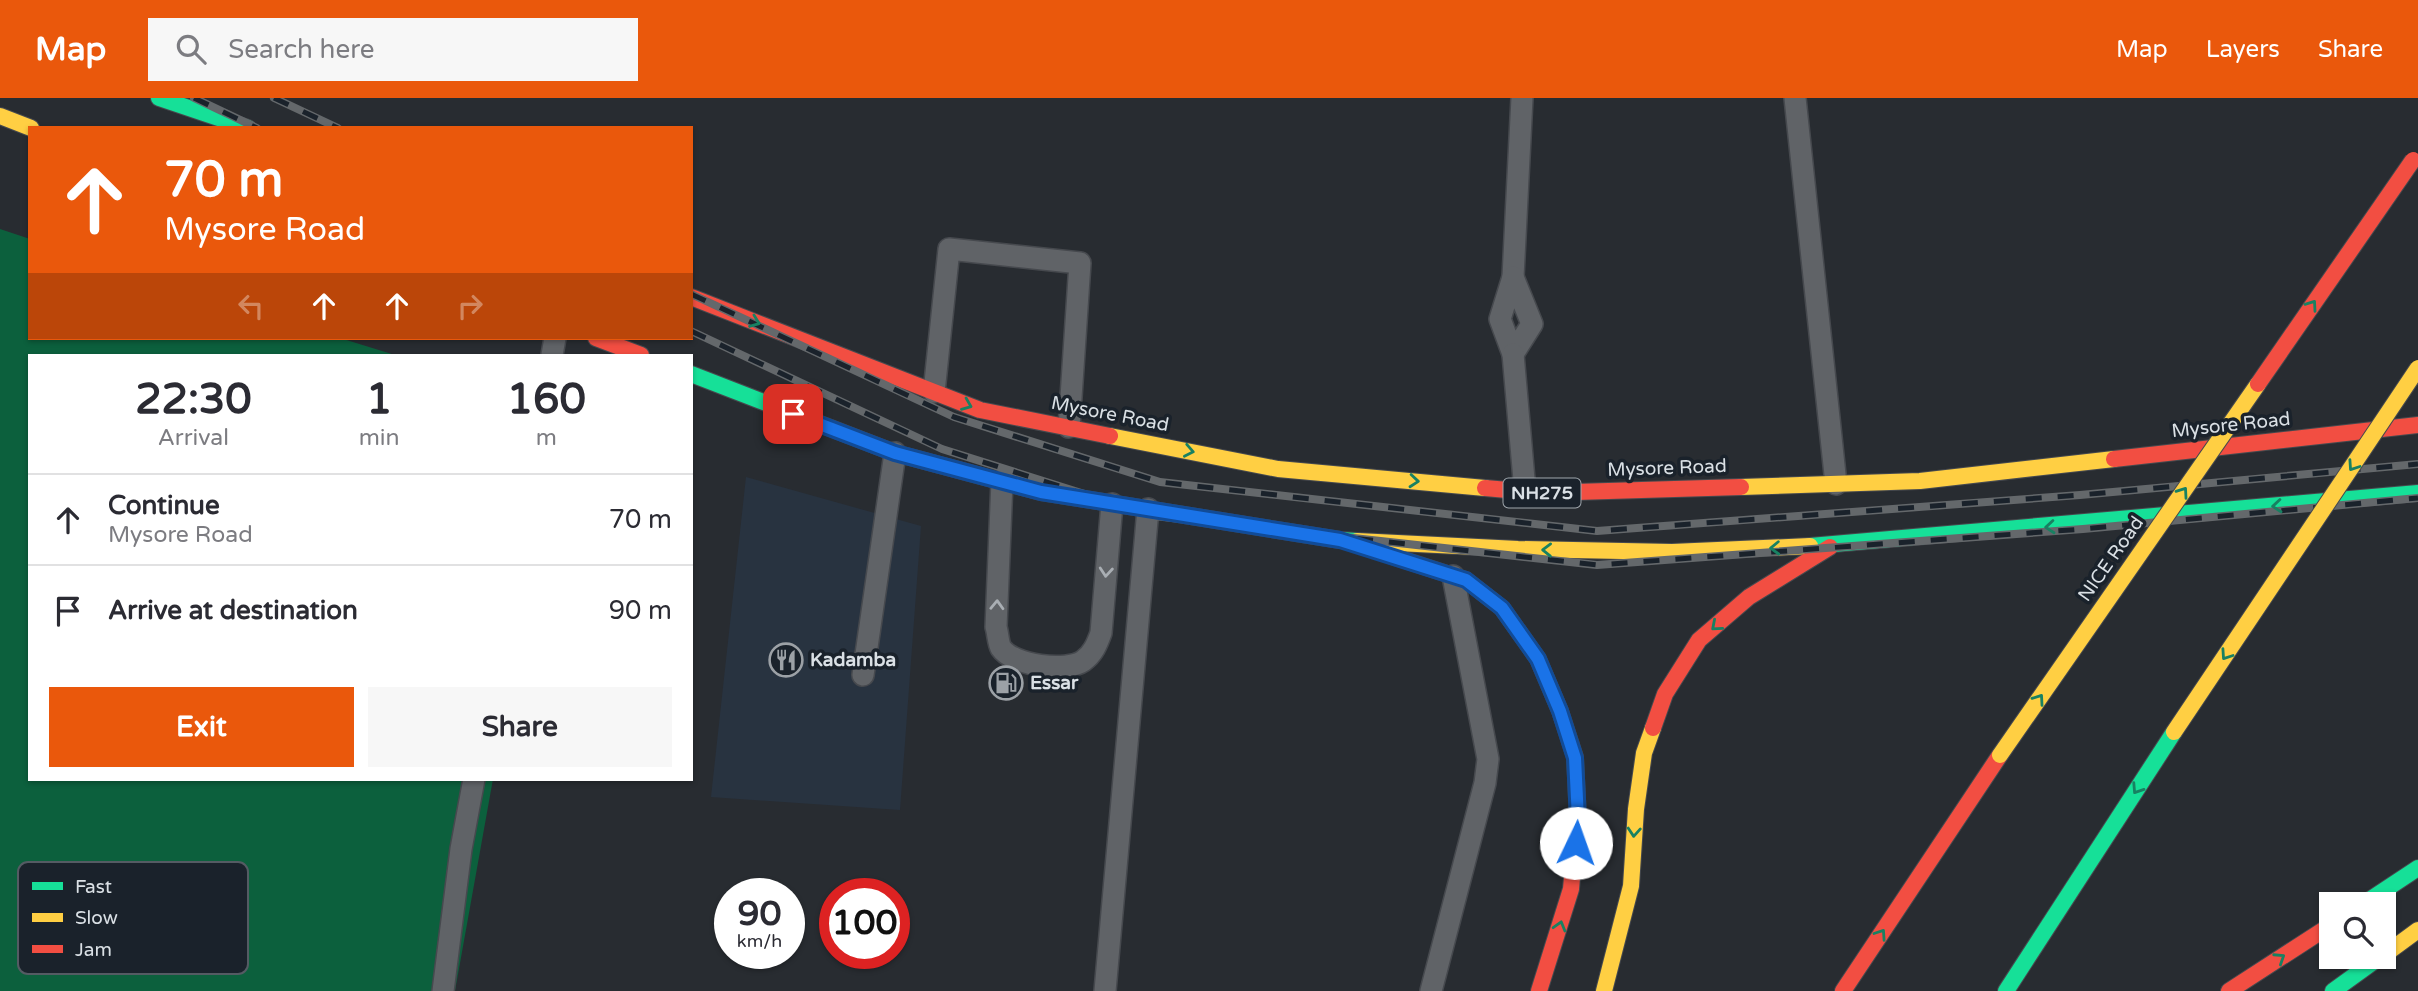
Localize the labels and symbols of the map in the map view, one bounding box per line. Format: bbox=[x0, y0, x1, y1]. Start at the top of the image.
one-way arrow bbox=[2304, 300, 2316, 313]
one-way arrow bbox=[748, 314, 760, 328]
pin bbox=[763, 384, 823, 444]
street label: Mysore Road bbox=[1049, 392, 1171, 436]
one-way arrow bbox=[960, 396, 972, 410]
street label: Mysore Road bbox=[2170, 408, 2292, 442]
one-way arrow bbox=[1183, 443, 1195, 458]
street label: Mysore Road bbox=[1607, 455, 1727, 481]
one-way arrow bbox=[2349, 458, 2361, 471]
one-way arrow bbox=[1409, 473, 1420, 488]
road number: NH275 bbox=[1504, 478, 1580, 508]
one-way arrow bbox=[2175, 487, 2187, 500]
one-way arrow bbox=[2271, 498, 2282, 513]
street label: NICE Road bbox=[2074, 512, 2148, 606]
one-way arrow bbox=[2044, 519, 2055, 534]
one-way arrow bbox=[1769, 540, 1780, 555]
one-way arrow bbox=[1541, 542, 1552, 557]
one-way arrow bbox=[1099, 566, 1114, 577]
one-way arrow bbox=[990, 599, 1005, 610]
one-way arrow bbox=[1711, 618, 1724, 630]
restaurant icon: Kadamba bbox=[767, 641, 805, 679]
one-way arrow bbox=[2222, 647, 2234, 660]
place label: Kadamba bbox=[810, 649, 896, 671]
fuel station icon: Essar bbox=[987, 664, 1025, 702]
place label: Essar bbox=[1030, 672, 1079, 694]
one-way arrow bbox=[2031, 694, 2043, 707]
one-way arrow bbox=[2133, 781, 2145, 794]
position arrow bbox=[1539, 806, 1613, 880]
one-way arrow bbox=[1627, 827, 1642, 838]
legend bbox=[18, 862, 248, 974]
text: Fast bbox=[75, 876, 112, 898]
speed limit sign: 100 bbox=[819, 878, 910, 969]
text: Slow bbox=[75, 907, 118, 929]
one-way arrow bbox=[1552, 920, 1566, 932]
one-way arrow bbox=[1873, 929, 1885, 942]
text: Jam bbox=[75, 939, 112, 961]
one-way arrow bbox=[2272, 954, 2285, 966]

